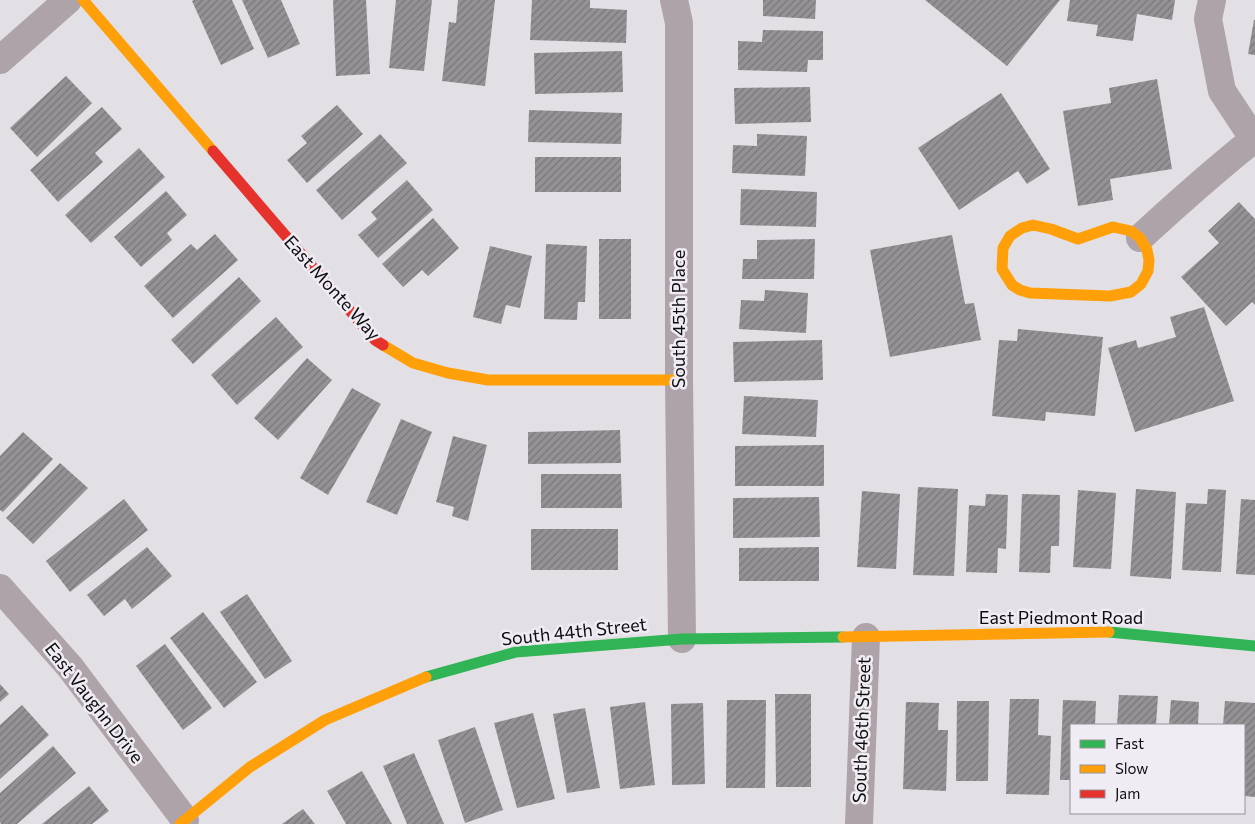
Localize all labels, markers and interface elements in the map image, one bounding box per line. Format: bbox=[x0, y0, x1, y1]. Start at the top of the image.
street label: East Monte Way bbox=[280, 230, 386, 344]
street label: South 45th Place bbox=[667, 250, 689, 388]
street label: East Piedmont Road bbox=[979, 606, 1143, 628]
street label: South 44th Street bbox=[500, 612, 648, 650]
street label: East Vaughn Drive bbox=[41, 638, 149, 767]
street label: South 46th Street bbox=[847, 656, 875, 803]
legend bbox=[1070, 724, 1245, 814]
text: Fast bbox=[1115, 734, 1144, 752]
text: Slow bbox=[1115, 759, 1148, 777]
text: Jam bbox=[1115, 784, 1140, 802]

